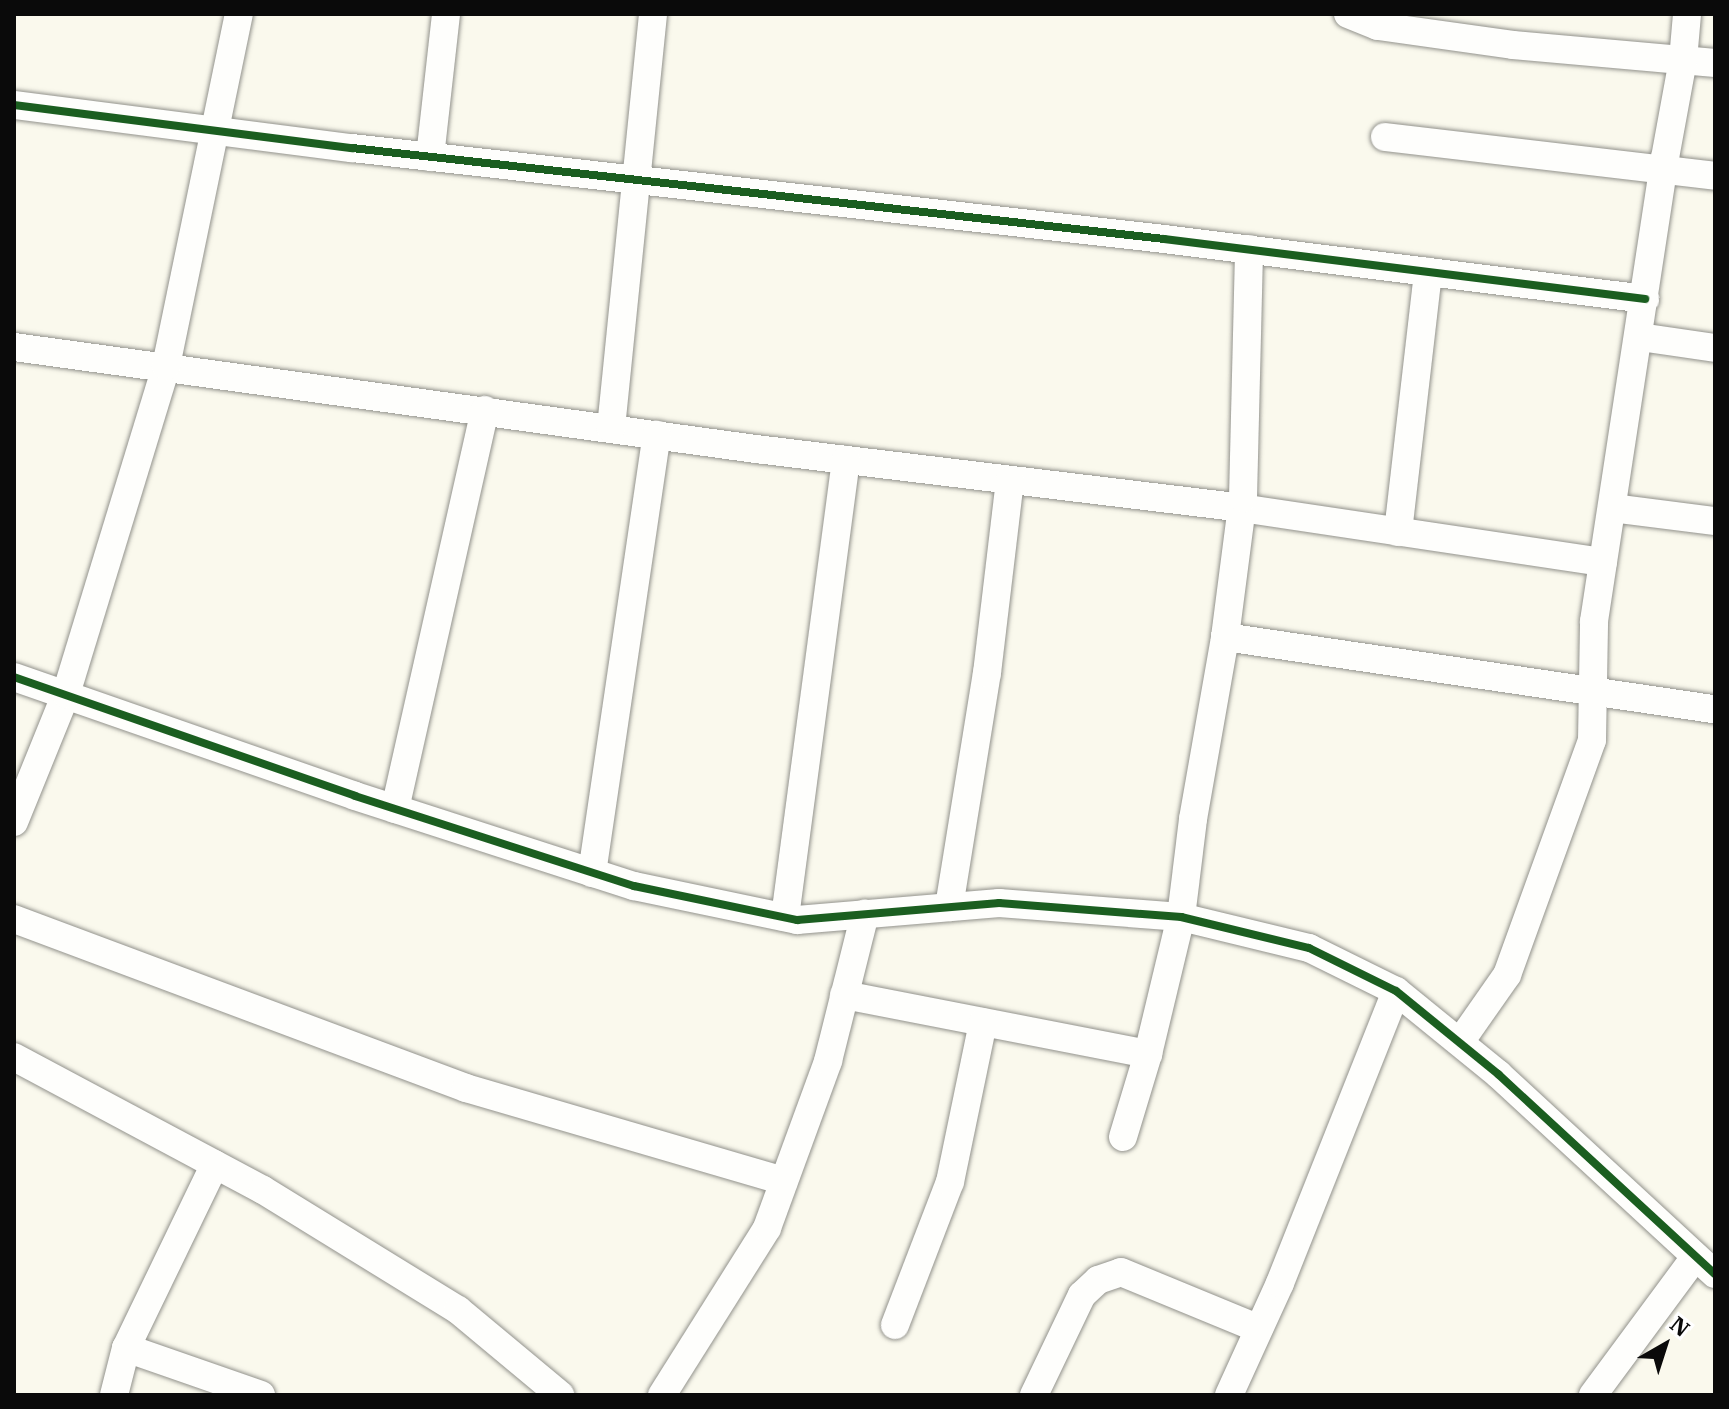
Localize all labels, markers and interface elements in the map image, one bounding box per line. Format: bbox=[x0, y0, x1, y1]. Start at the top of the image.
north arrow bbox=[1625, 1305, 1705, 1385]
text: N bbox=[1665, 1309, 1696, 1343]

